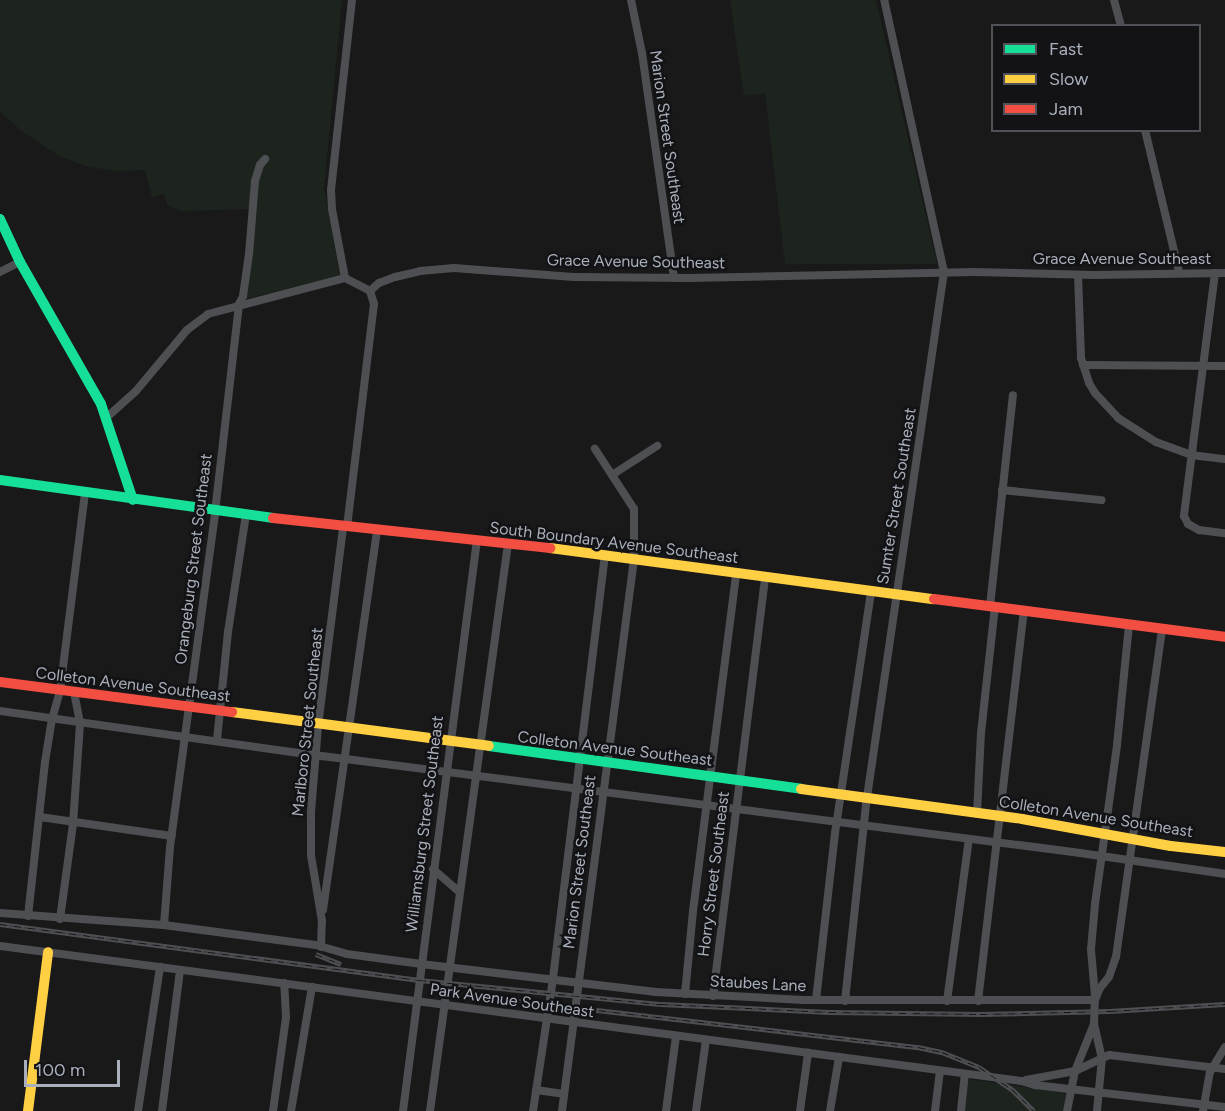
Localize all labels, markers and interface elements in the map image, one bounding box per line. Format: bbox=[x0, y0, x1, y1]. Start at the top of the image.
legend bbox=[991, 24, 1201, 132]
text: Fast bbox=[1049, 38, 1083, 60]
street label: Marion Street Southeast bbox=[645, 49, 689, 225]
text: Slow bbox=[1049, 68, 1088, 90]
text: Jam bbox=[1049, 98, 1083, 120]
street label: Grace Avenue Southeast bbox=[1033, 249, 1211, 269]
street label: Grace Avenue Southeast bbox=[547, 251, 725, 273]
street label: Sumter Street Southeast bbox=[874, 406, 920, 586]
street label: Orangeburg Street Southeast bbox=[172, 452, 216, 666]
street label: South Boundary Avenue Southeast bbox=[488, 518, 740, 568]
street label: Marlboro Street Southeast bbox=[289, 626, 327, 818]
street label: Colleton Avenue Southeast bbox=[34, 664, 232, 706]
street label: Williamsburg Street Southeast bbox=[402, 715, 448, 933]
street label: Colleton Avenue Southeast bbox=[516, 728, 714, 770]
street label: Marion Street Southeast bbox=[560, 774, 600, 950]
street label: Horry Street Southeast bbox=[694, 790, 734, 958]
street label: Colleton Avenue Southeast bbox=[998, 792, 1194, 842]
street label: Staubes Lane bbox=[709, 972, 807, 996]
street label: Park Avenue Southeast bbox=[429, 980, 595, 1022]
scale bar bbox=[27, 1048, 123, 1086]
text: 100 m bbox=[35, 1059, 85, 1081]

